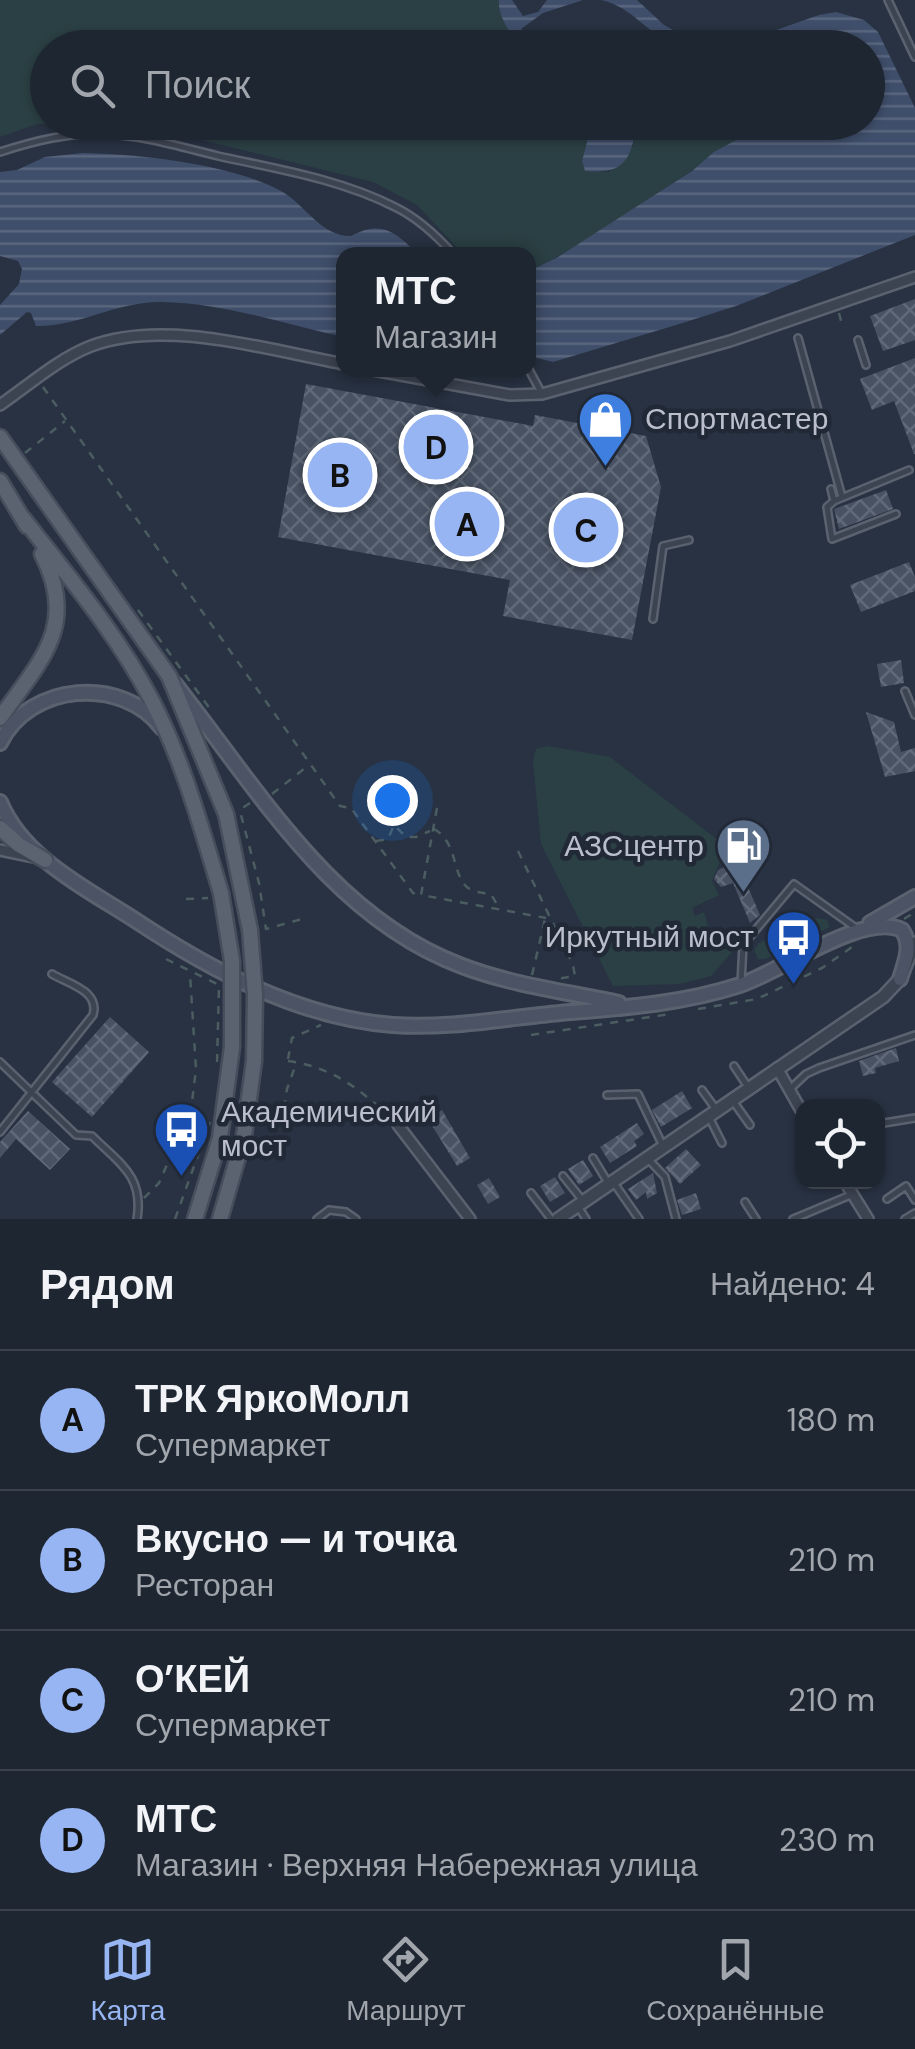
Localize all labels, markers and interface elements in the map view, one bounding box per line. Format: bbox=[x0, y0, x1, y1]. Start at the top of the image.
search box bbox=[30, 30, 885, 140]
icon: search bbox=[65, 58, 120, 113]
text: Поиск bbox=[145, 60, 250, 110]
popup bbox=[336, 247, 536, 377]
text: МТС bbox=[374, 266, 457, 316]
text: Магазин bbox=[374, 316, 498, 358]
shop icon: Спортмастер bbox=[576, 389, 636, 468]
place label: Спортмастер bbox=[645, 399, 828, 438]
pin: D bbox=[404, 410, 468, 484]
pin: B bbox=[308, 438, 372, 512]
pin: A bbox=[434, 486, 500, 562]
pin: C bbox=[554, 492, 618, 568]
your location bbox=[367, 775, 418, 826]
fuel station icon: АЗСцентр bbox=[713, 816, 773, 895]
place label: АЗСцентр bbox=[564, 826, 704, 865]
bus stop icon: Иркутный мост bbox=[763, 907, 823, 986]
place label: Иркутный мост bbox=[545, 917, 754, 956]
place label: Академический мост bbox=[221, 1092, 437, 1165]
bus stop icon: Академический мост bbox=[152, 1099, 212, 1178]
map controls bbox=[795, 1099, 885, 1189]
button: locate bbox=[795, 1099, 885, 1189]
text: Рядом bbox=[40, 1257, 175, 1312]
text: Найдено: 4 bbox=[710, 1263, 875, 1305]
text: ТРК ЯркоМолл bbox=[135, 1374, 410, 1424]
text: A bbox=[61, 1399, 84, 1441]
text: 180 m bbox=[787, 1399, 875, 1441]
text: Супермаркет bbox=[135, 1424, 330, 1466]
text: Вкусно — и точка bbox=[135, 1514, 457, 1564]
text: B bbox=[62, 1539, 83, 1581]
text: 210 m bbox=[788, 1539, 875, 1581]
text: Ресторан bbox=[135, 1564, 274, 1606]
text: О’КЕЙ bbox=[135, 1654, 250, 1704]
text: C bbox=[61, 1679, 84, 1721]
text: 210 m bbox=[788, 1679, 875, 1721]
text: Супермаркет bbox=[135, 1704, 330, 1746]
text: МТС bbox=[135, 1794, 217, 1844]
text: D bbox=[61, 1819, 84, 1861]
text: 230 m bbox=[779, 1819, 875, 1861]
text: Магазин · Верхняя Набережная улица bbox=[135, 1844, 698, 1886]
tab: Карта bbox=[90, 1932, 165, 2029]
tab: Маршрут bbox=[346, 1932, 465, 2029]
tab: Сохранённые bbox=[646, 1932, 825, 2029]

